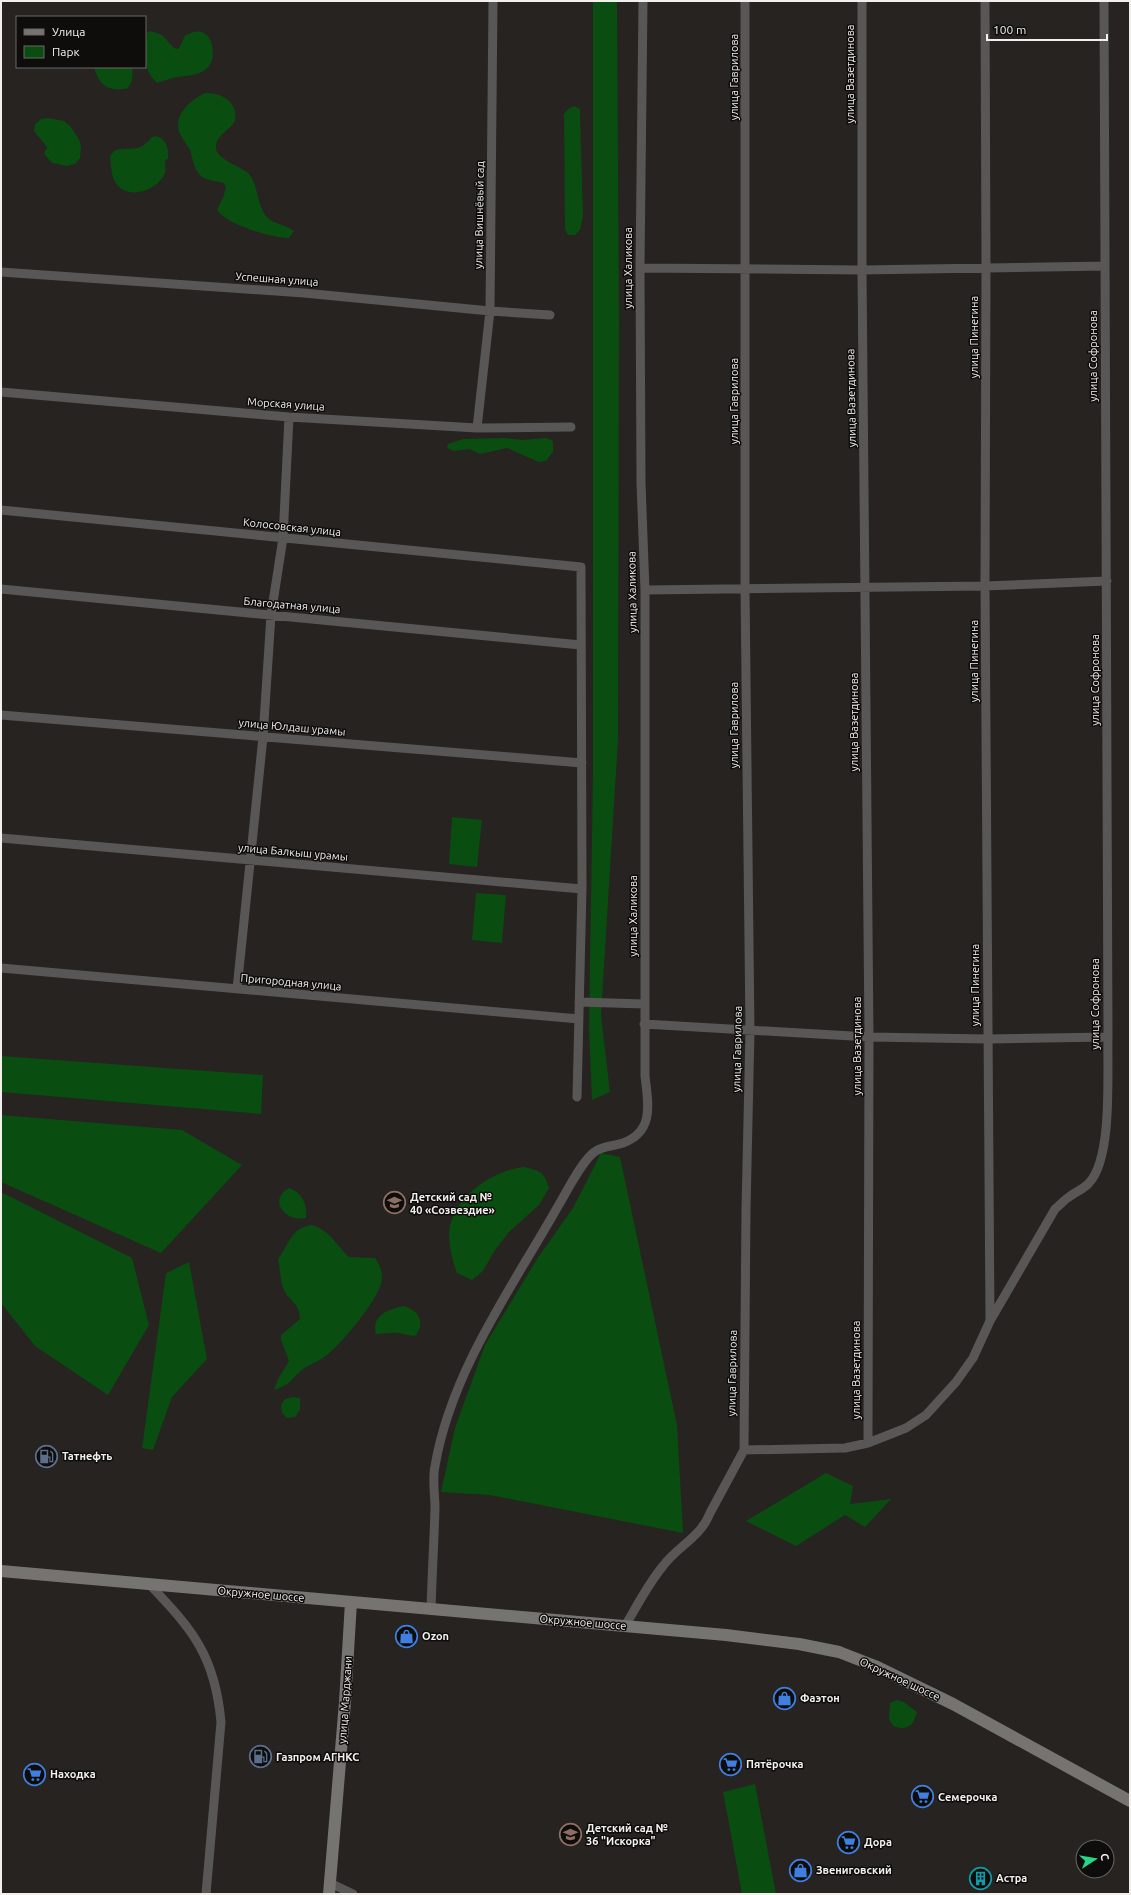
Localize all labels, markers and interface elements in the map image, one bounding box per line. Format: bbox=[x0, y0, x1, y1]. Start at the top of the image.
legend bbox=[16, 16, 146, 68]
scale bar bbox=[987, 16, 1107, 42]
text: 100 m bbox=[993, 23, 1026, 36]
text: Улица bbox=[52, 25, 85, 38]
street label: улица Вазетдинова bbox=[844, 25, 856, 123]
street label: улица Гаврилова bbox=[728, 34, 740, 120]
text: Парк bbox=[52, 45, 80, 58]
street label: улица Вишнёвый сад bbox=[472, 160, 486, 269]
street label: улица Халикова bbox=[622, 227, 634, 309]
street label: Успешная улица bbox=[235, 270, 319, 288]
street label: улица Пинегина bbox=[968, 296, 980, 378]
street label: улица Софронова bbox=[1087, 310, 1099, 402]
street label: улица Вазетдинова bbox=[844, 349, 858, 447]
street label: улица Гаврилова bbox=[728, 358, 740, 444]
street label: Морская улица bbox=[247, 395, 325, 413]
street label: Колосовская улица bbox=[242, 516, 342, 538]
street label: улица Халикова bbox=[625, 551, 639, 633]
street label: Благодатная улица bbox=[243, 595, 341, 615]
street label: улица Пинегина bbox=[968, 620, 980, 702]
street label: улица Софронова bbox=[1089, 634, 1101, 726]
street label: улица Вазетдинова bbox=[848, 673, 860, 771]
street label: улица Гаврилова bbox=[728, 682, 740, 768]
street label: улица Юлдаш урамы bbox=[238, 716, 346, 738]
street label: улица Балкыш урамы bbox=[238, 841, 348, 863]
street label: улица Халикова bbox=[627, 875, 639, 957]
street label: улица Пинегина bbox=[969, 944, 981, 1026]
street label: улица Софронова bbox=[1089, 958, 1101, 1050]
street label: Пригородная улица bbox=[240, 972, 342, 992]
street label: улица Вазетдинова bbox=[851, 997, 863, 1095]
street label: улица Гаврилова bbox=[730, 1006, 744, 1092]
school or university icon: Детский сад № 40 «Созвездие» bbox=[381, 1190, 407, 1216]
place label: Детский сад № 40 «Созвездие» bbox=[410, 1191, 495, 1216]
street label: улица Вазетдинова bbox=[850, 1321, 862, 1419]
street label: улица Гаврилова bbox=[725, 1330, 739, 1416]
fuel station icon: Татнефть bbox=[33, 1443, 59, 1469]
place label: Татнефть bbox=[62, 1450, 112, 1462]
street label: Окружное шоссе bbox=[217, 1584, 305, 1604]
street label: Окружное шоссе bbox=[539, 1612, 627, 1632]
shop icon: Ozon bbox=[393, 1623, 419, 1649]
place label: Ozon bbox=[422, 1630, 449, 1642]
street label: Окружное шоссе bbox=[858, 1655, 942, 1703]
street label: улица Марджани bbox=[336, 1656, 354, 1744]
shop icon: Фаэтон bbox=[772, 1685, 798, 1711]
place label: Фаэтон bbox=[800, 1692, 840, 1704]
fuel station icon: Газпром АГНКС bbox=[248, 1744, 274, 1770]
place label: Газпром АГНКС bbox=[276, 1751, 359, 1763]
supermarket icon: Пятёрочка bbox=[717, 1751, 743, 1777]
place label: Пятёрочка bbox=[746, 1758, 804, 1770]
supermarket icon: Находка bbox=[22, 1761, 48, 1787]
place label: Находка bbox=[50, 1768, 96, 1780]
supermarket icon: Семерочка bbox=[910, 1784, 936, 1810]
place label: Семерочка bbox=[938, 1791, 997, 1803]
school or university icon: Детский сад № 36 "Искорка" bbox=[558, 1821, 584, 1847]
place label: Детский сад № 36 "Искорка" bbox=[586, 1822, 668, 1847]
supermarket icon: Дора bbox=[835, 1829, 861, 1855]
place label: Дора bbox=[864, 1836, 892, 1848]
north arrow bbox=[1075, 1839, 1115, 1879]
text: С bbox=[1098, 1852, 1111, 1862]
shop icon: Звениговский bbox=[788, 1857, 814, 1883]
place label: Звениговский bbox=[816, 1864, 892, 1876]
building icon: Астра bbox=[967, 1865, 993, 1891]
place label: Астра bbox=[996, 1872, 1027, 1884]

